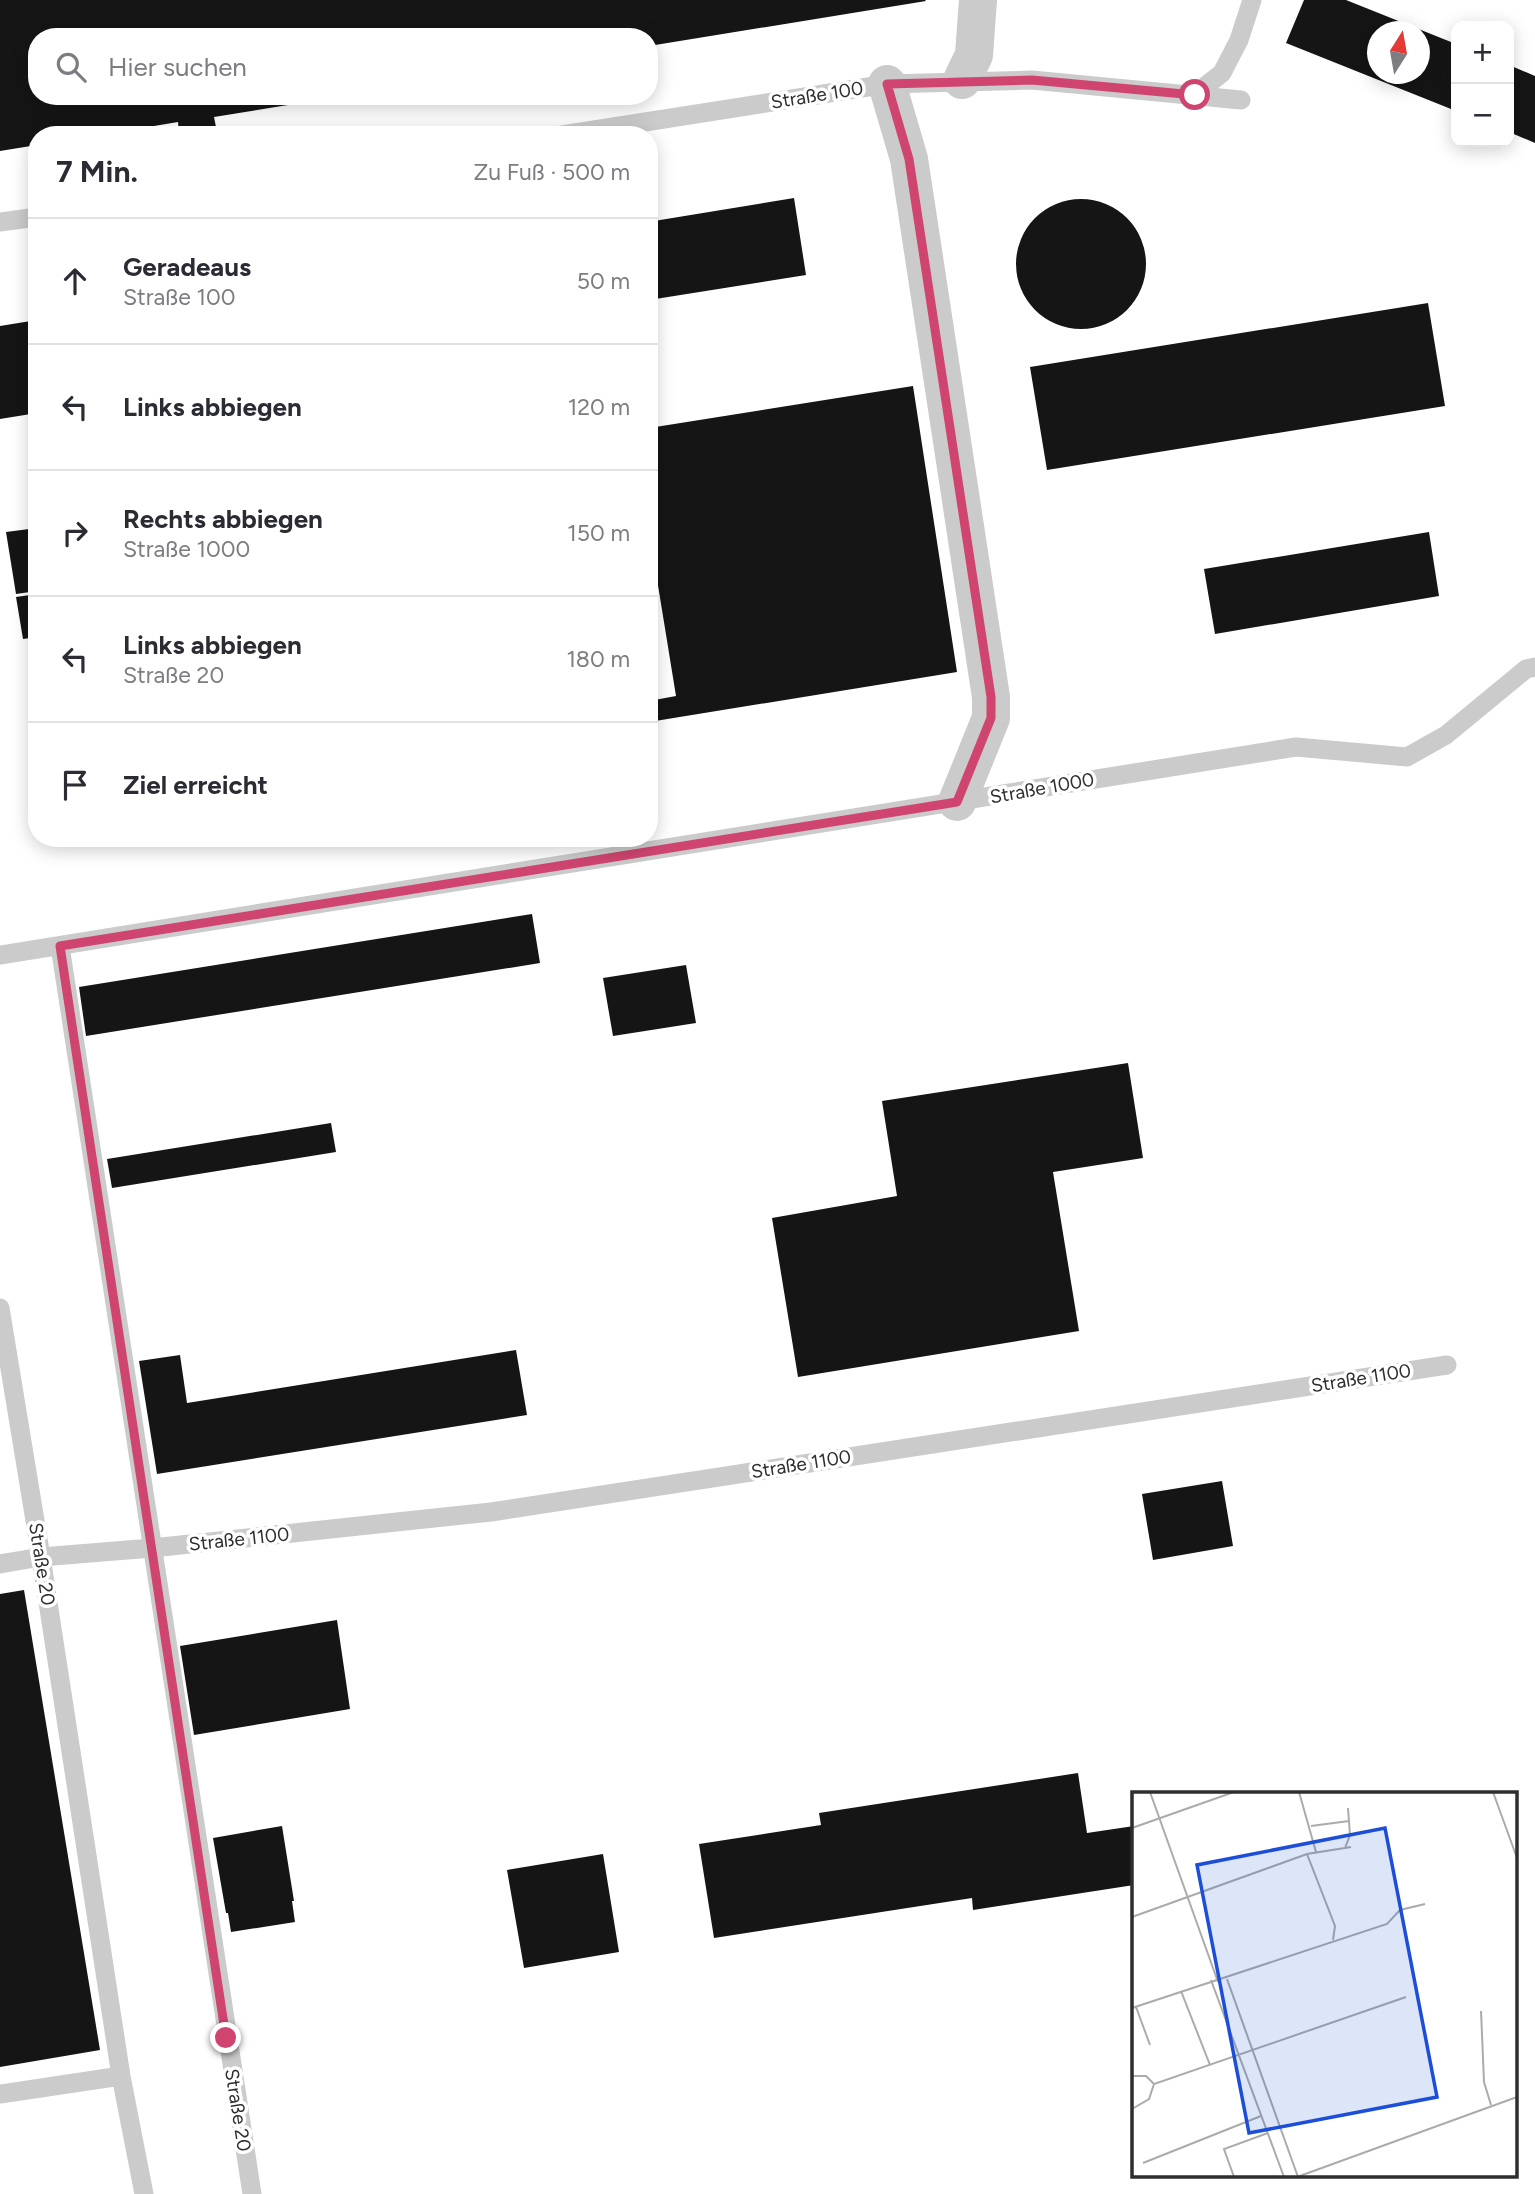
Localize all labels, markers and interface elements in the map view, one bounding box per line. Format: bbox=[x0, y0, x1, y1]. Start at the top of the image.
north arrow bbox=[1367, 21, 1430, 84]
map controls bbox=[1451, 21, 1514, 147]
button: + bbox=[1451, 21, 1514, 84]
search box bbox=[28, 28, 658, 105]
icon: search bbox=[52, 48, 90, 86]
text: Hier suchen bbox=[108, 51, 247, 83]
street label: Straße 100 bbox=[769, 76, 865, 114]
route start bbox=[1179, 79, 1210, 110]
button: − bbox=[1451, 84, 1514, 147]
text: 7 Min. bbox=[56, 153, 138, 190]
text: Zu Fuß · 500 m bbox=[474, 158, 630, 186]
text: Geradeaus bbox=[123, 251, 251, 283]
icon: ahead bbox=[56, 262, 94, 300]
text: 50 m bbox=[577, 267, 630, 295]
text: Straße 100 bbox=[123, 283, 236, 311]
icon: left bbox=[56, 388, 94, 426]
text: Links abbiegen bbox=[123, 391, 302, 423]
text: 120 m bbox=[568, 393, 630, 421]
text: Rechts abbiegen bbox=[123, 503, 323, 535]
icon: right bbox=[56, 514, 94, 552]
text: 150 m bbox=[567, 519, 630, 547]
text: Straße 1000 bbox=[123, 535, 250, 563]
text: Links abbiegen bbox=[123, 629, 302, 661]
icon: left bbox=[56, 640, 94, 678]
text: 180 m bbox=[566, 645, 630, 673]
text: Straße 20 bbox=[123, 661, 224, 689]
icon: arrive bbox=[56, 766, 94, 804]
street label: Straße 1000 bbox=[988, 768, 1096, 808]
text: Ziel erreicht bbox=[123, 769, 268, 801]
street label: Straße 1100 bbox=[1309, 1359, 1413, 1397]
street label: Straße 1100 bbox=[749, 1445, 853, 1483]
street label: Straße 20 bbox=[24, 1521, 60, 1607]
street label: Straße 1100 bbox=[188, 1522, 290, 1556]
inset map bbox=[1132, 1792, 1518, 2176]
route end bbox=[210, 2022, 241, 2053]
street label: Straße 20 bbox=[220, 2067, 256, 2153]

